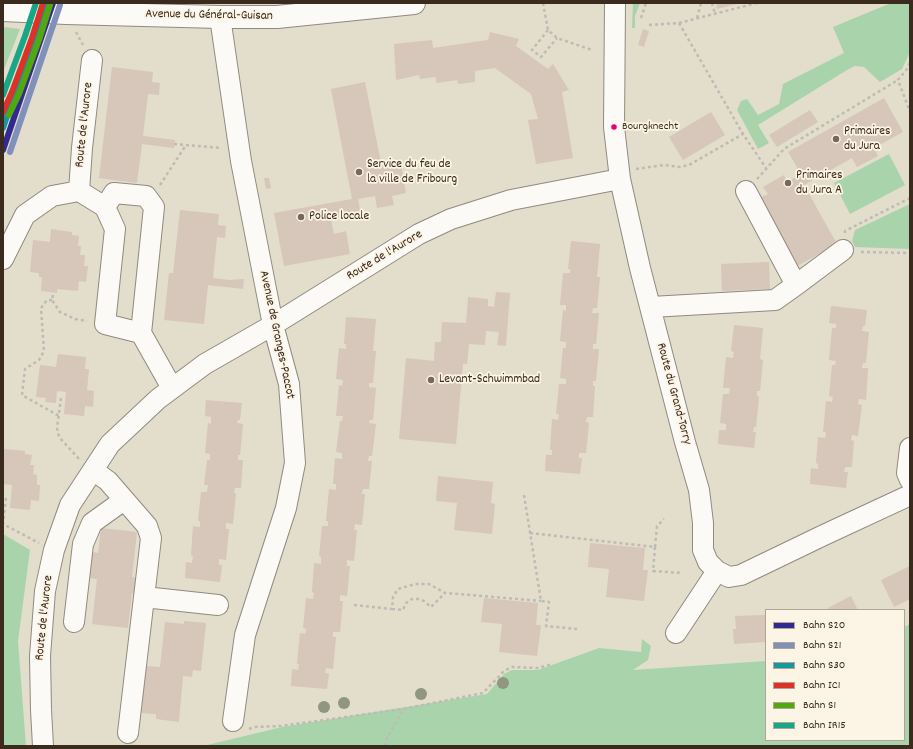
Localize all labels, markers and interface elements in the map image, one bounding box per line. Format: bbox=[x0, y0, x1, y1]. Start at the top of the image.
street label: Avenue du Général-Guisan bbox=[145, 7, 273, 25]
street label: Route de l'Aurore bbox=[73, 82, 97, 168]
place label: Bourgknecht bbox=[622, 120, 678, 134]
marker: Bourgknecht bbox=[609, 122, 619, 132]
place label: Primaires du Jura bbox=[844, 124, 891, 155]
marker: Primaires du Jura bbox=[831, 134, 841, 144]
place label: Service du feu de la ville de Fribourg bbox=[367, 157, 457, 188]
marker: Service du feu de la ville de Fribourg bbox=[354, 167, 364, 177]
place label: Primaires du Jura A bbox=[796, 168, 843, 199]
marker: Primaires du Jura A bbox=[783, 178, 793, 188]
place label: Police locale bbox=[309, 209, 369, 225]
marker: Police locale bbox=[296, 212, 306, 222]
street label: Route de l'Aurore bbox=[344, 227, 426, 285]
street label: Avenue de Granges-Paccot bbox=[255, 269, 297, 401]
street label: Route du Grand-Torry bbox=[652, 341, 694, 447]
place label: Levant-Schwimmbad bbox=[439, 372, 540, 388]
marker: Levant-Schwimmbad bbox=[426, 375, 436, 385]
street label: Route de l'Aurore bbox=[33, 575, 57, 661]
legend bbox=[765, 609, 905, 741]
text: Bahn S20 bbox=[803, 617, 845, 634]
text: Bahn S21 bbox=[803, 637, 841, 654]
text: Bahn S30 bbox=[803, 657, 845, 674]
text: Bahn IC1 bbox=[803, 677, 840, 694]
text: Bahn S1 bbox=[803, 697, 836, 714]
text: Bahn IR15 bbox=[803, 717, 846, 734]

